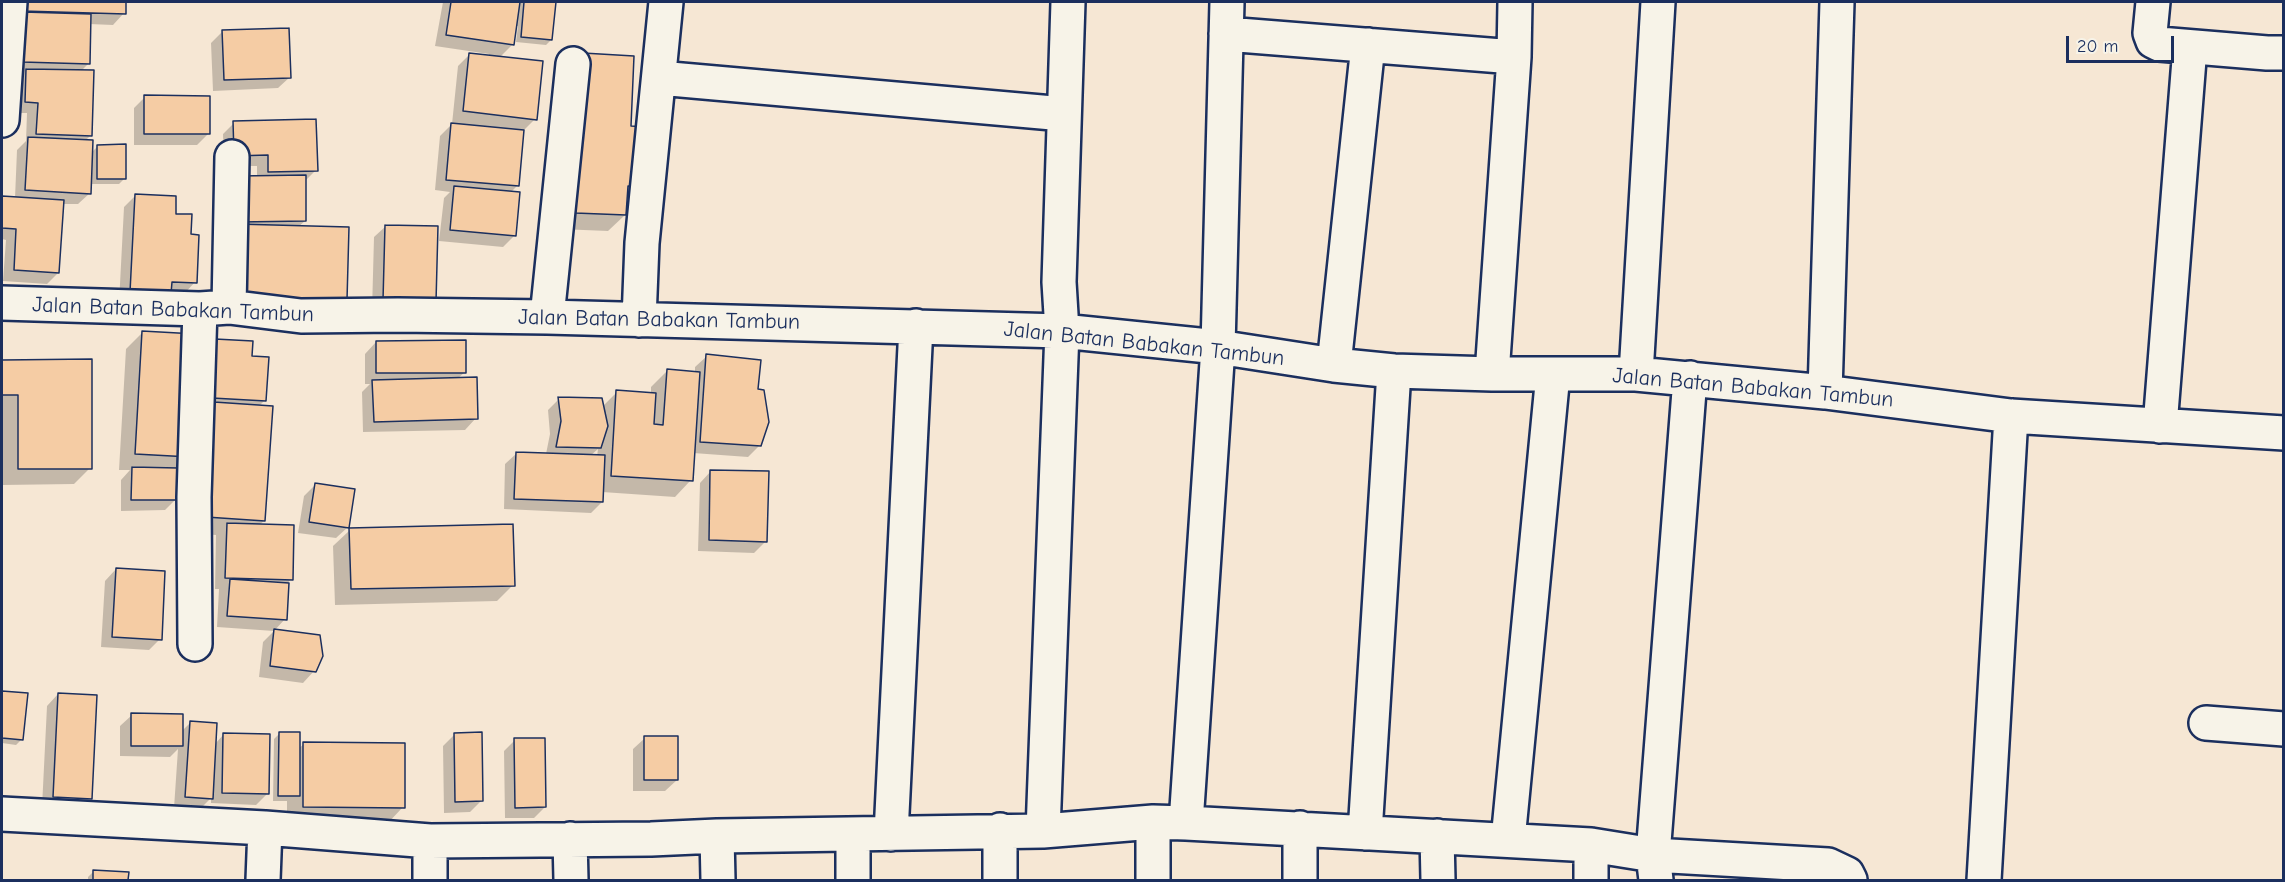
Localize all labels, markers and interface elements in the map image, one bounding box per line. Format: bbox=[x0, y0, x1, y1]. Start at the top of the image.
scale bar bbox=[2069, 24, 2177, 62]
text: 20 m bbox=[2077, 36, 2118, 57]
street label: Jalan Batan Babakan Tambun bbox=[32, 292, 314, 328]
street label: Jalan Batan Babakan Tambun bbox=[518, 304, 800, 336]
street label: Jalan Batan Babakan Tambun bbox=[1002, 316, 1286, 372]
street label: Jalan Batan Babakan Tambun bbox=[1611, 363, 1895, 413]

